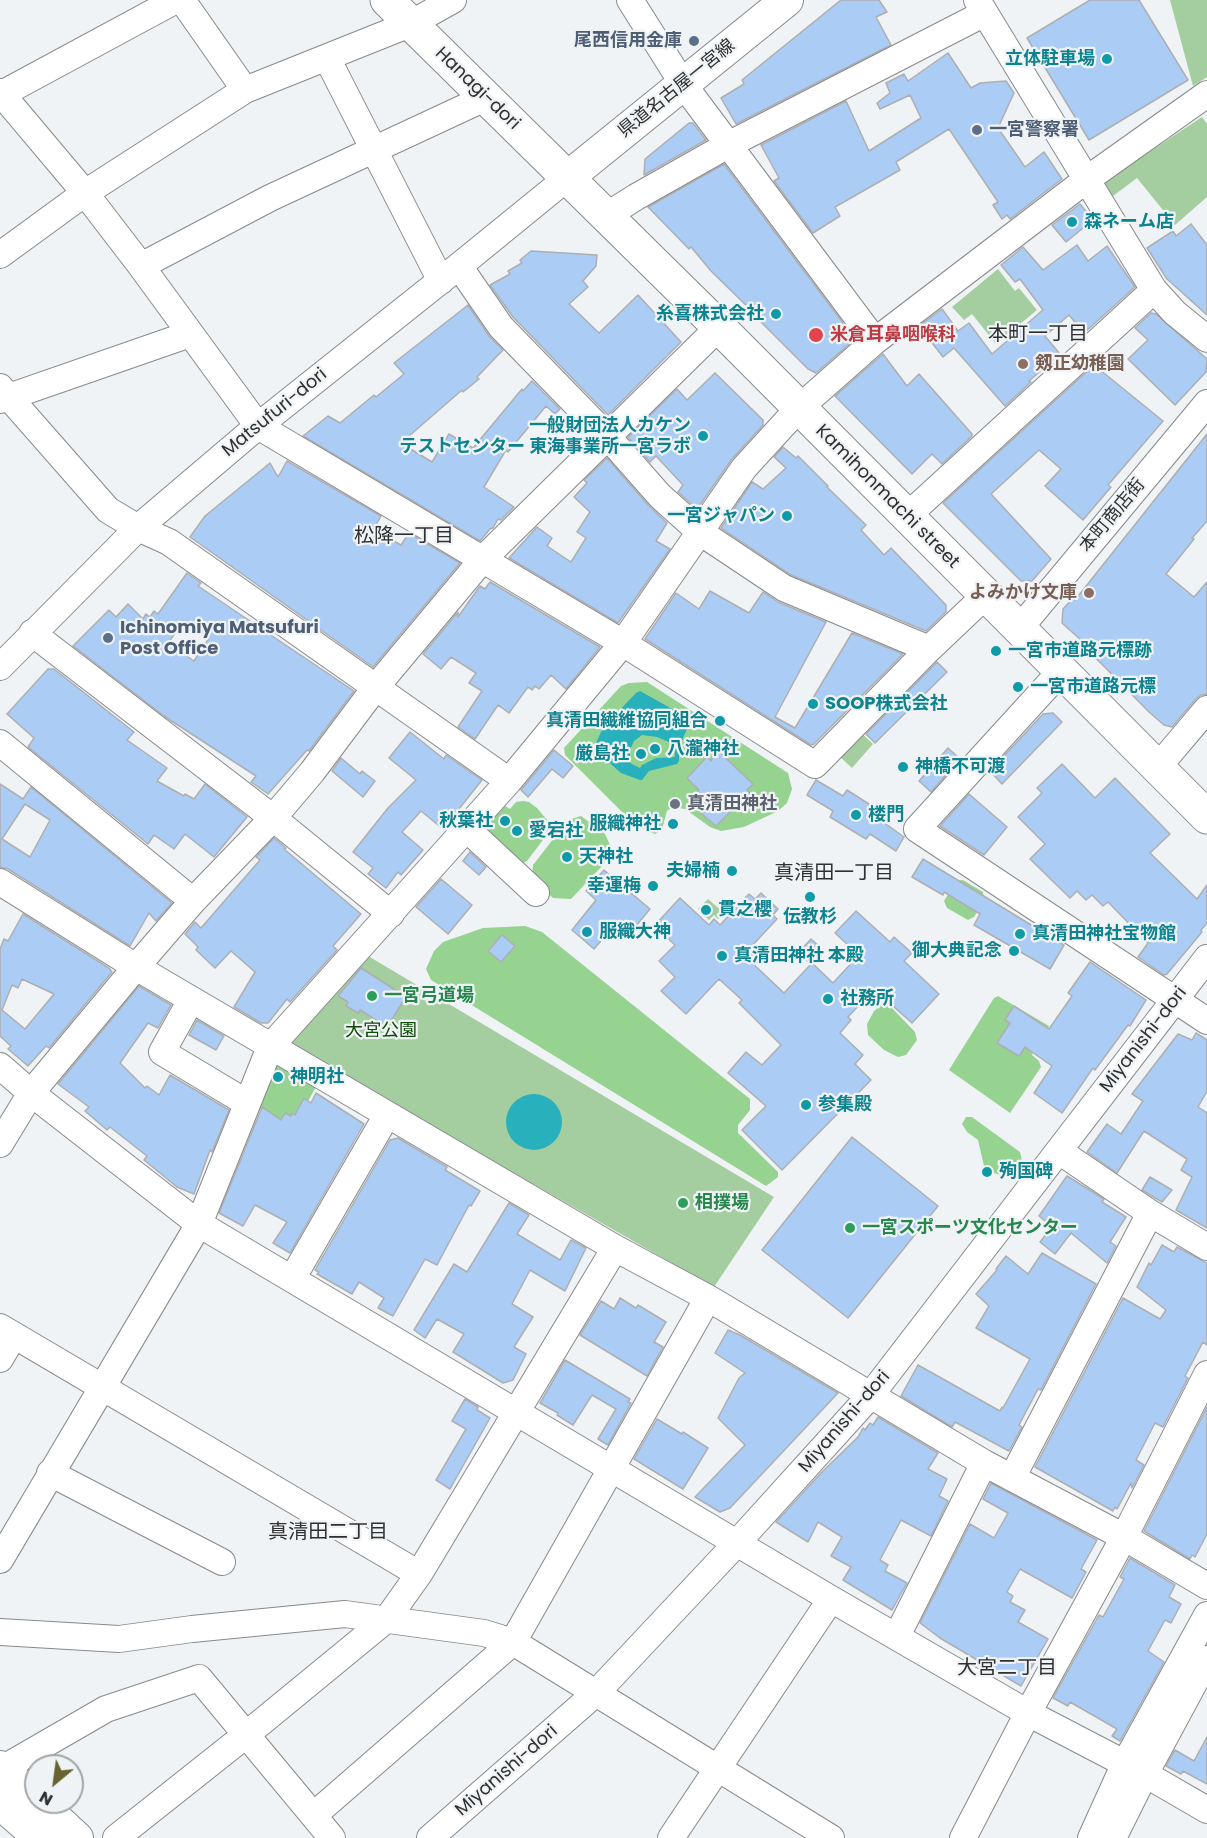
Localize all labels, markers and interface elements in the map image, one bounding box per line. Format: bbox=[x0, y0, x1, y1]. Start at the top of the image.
place label: 尾西信用金庫 bbox=[574, 30, 682, 52]
marker: 尾西信用金庫 bbox=[687, 34, 701, 48]
street label: 県道名古屋一宮線 bbox=[614, 35, 740, 143]
street label: Hanagi-dori bbox=[430, 43, 524, 135]
place label: 立体駐車場 bbox=[1005, 48, 1095, 70]
marker: 立体駐車場 bbox=[1100, 52, 1114, 66]
place label: 一宮警察署 bbox=[989, 119, 1079, 141]
marker: 一宮警察署 bbox=[970, 123, 984, 137]
place label: 森ネーム店 bbox=[1084, 211, 1174, 233]
marker: 森ネーム店 bbox=[1065, 215, 1079, 229]
place label: 糸喜株式会社 bbox=[656, 303, 764, 325]
marker: 糸喜株式会社 bbox=[769, 307, 783, 321]
district label: 本町一丁目 bbox=[988, 323, 1088, 347]
place label: 米倉耳鼻咽喉科 bbox=[830, 324, 956, 346]
marker: 米倉耳鼻咽喉科 bbox=[807, 326, 825, 344]
place label: 剱正幼稚園 bbox=[1035, 353, 1125, 375]
marker: 剱正幼稚園 bbox=[1016, 357, 1030, 371]
street label: Matsufuri-dori bbox=[218, 364, 332, 462]
place label: 一般財団法人カケン テストセンター 東海事業所一宮ラボ bbox=[399, 415, 691, 458]
street label: Kamihonmachi street bbox=[811, 421, 963, 573]
marker: 一般財団法人カケン テストセンター 東海事業所一宮ラボ bbox=[696, 429, 710, 443]
street label: 本町商店街 bbox=[1076, 475, 1150, 557]
place label: 一宮ジャパン bbox=[667, 505, 775, 527]
marker: 一宮ジャパン bbox=[780, 509, 794, 523]
district label: 松降一丁目 bbox=[354, 525, 454, 549]
place label: よみかけ文庫 bbox=[969, 582, 1077, 604]
marker: よみかけ文庫 bbox=[1082, 586, 1096, 600]
place label: Ichinomiya Matsufuri Post Office bbox=[120, 617, 319, 660]
marker: Ichinomiya Matsufuri Post Office bbox=[101, 631, 115, 645]
place label: 一宮市道路元標跡 bbox=[1008, 640, 1152, 662]
marker: 一宮市道路元標跡 bbox=[989, 644, 1003, 658]
place label: 一宮市道路元標 bbox=[1030, 676, 1156, 698]
marker: 一宮市道路元標 bbox=[1011, 680, 1025, 694]
place label: SOOP株式会社 bbox=[825, 693, 948, 715]
marker: SOOP株式会社 bbox=[806, 697, 820, 711]
place label: 真清田繊維協同組合 bbox=[546, 710, 708, 732]
marker: 真清田繊維協同組合 bbox=[713, 714, 727, 728]
place label: 八瀧神社 bbox=[667, 738, 739, 760]
marker: 八瀧神社 bbox=[648, 742, 662, 756]
place label: 厳島社 bbox=[575, 743, 629, 765]
marker: 厳島社 bbox=[634, 747, 648, 761]
place label: 神橋不可渡 bbox=[915, 756, 1005, 778]
marker: 神橋不可渡 bbox=[896, 760, 910, 774]
place label: 真清田神社 bbox=[687, 793, 777, 815]
marker: 真清田神社 bbox=[668, 797, 682, 811]
place label: 楼門 bbox=[868, 804, 904, 826]
marker: 楼門 bbox=[849, 808, 863, 822]
place label: 秋葉社 bbox=[439, 810, 493, 832]
place label: 服織神社 bbox=[589, 813, 661, 835]
marker: 秋葉社 bbox=[498, 814, 512, 828]
marker: 服織神社 bbox=[666, 817, 680, 831]
place label: 愛宕社 bbox=[529, 820, 583, 842]
marker: 愛宕社 bbox=[510, 824, 524, 838]
place label: 天神社 bbox=[579, 846, 633, 868]
marker: 天神社 bbox=[560, 850, 574, 864]
place label: 夫婦楠 bbox=[666, 860, 720, 882]
district label: 真清田一丁目 bbox=[774, 862, 894, 886]
marker: 夫婦楠 bbox=[725, 864, 739, 878]
place label: 幸運梅 bbox=[587, 875, 641, 897]
marker: 幸運梅 bbox=[646, 879, 660, 893]
marker: 伝教杉 bbox=[803, 890, 817, 904]
place label: 貫之櫻 bbox=[718, 899, 772, 921]
marker: 貫之櫻 bbox=[699, 903, 713, 917]
place label: 伝教杉 bbox=[783, 906, 837, 928]
place label: 服織大神 bbox=[599, 921, 671, 943]
place label: 真清田神社宝物館 bbox=[1032, 923, 1176, 945]
marker: 服織大神 bbox=[580, 925, 594, 939]
marker: 真清田神社宝物館 bbox=[1013, 927, 1027, 941]
place label: 御大典記念 bbox=[912, 940, 1002, 962]
marker: 御大典記念 bbox=[1007, 944, 1021, 958]
place label: 真清田神社 本殿 bbox=[734, 945, 864, 967]
marker: 真清田神社 本殿 bbox=[715, 949, 729, 963]
street label: Miyanishi-dori bbox=[1096, 983, 1192, 1097]
place label: 一宮弓道場 bbox=[384, 985, 474, 1007]
place label: 社務所 bbox=[840, 988, 894, 1010]
marker: 一宮弓道場 bbox=[365, 989, 379, 1003]
marker: 社務所 bbox=[821, 992, 835, 1006]
park label: 大宮公園 bbox=[345, 1020, 417, 1042]
place label: 神明社 bbox=[290, 1066, 344, 1088]
marker: 神明社 bbox=[271, 1070, 285, 1084]
place label: 参集殿 bbox=[818, 1094, 872, 1116]
marker: 参集殿 bbox=[799, 1098, 813, 1112]
place label: 殉国碑 bbox=[999, 1161, 1053, 1183]
marker: 殉国碑 bbox=[980, 1165, 994, 1179]
place label: 相撲場 bbox=[695, 1192, 749, 1214]
marker: 相撲場 bbox=[676, 1196, 690, 1210]
place label: 一宮スポーツ文化センター bbox=[862, 1217, 1078, 1239]
marker: 一宮スポーツ文化センター bbox=[843, 1221, 857, 1235]
street label: Miyanishi-dori bbox=[795, 1367, 895, 1477]
district label: 真清田二丁目 bbox=[268, 1521, 388, 1545]
district label: 大宮二丁目 bbox=[957, 1657, 1057, 1681]
street label: Miyanishi-dori bbox=[452, 1721, 562, 1821]
north arrow bbox=[24, 1754, 84, 1814]
text: N bbox=[35, 1785, 57, 1811]

